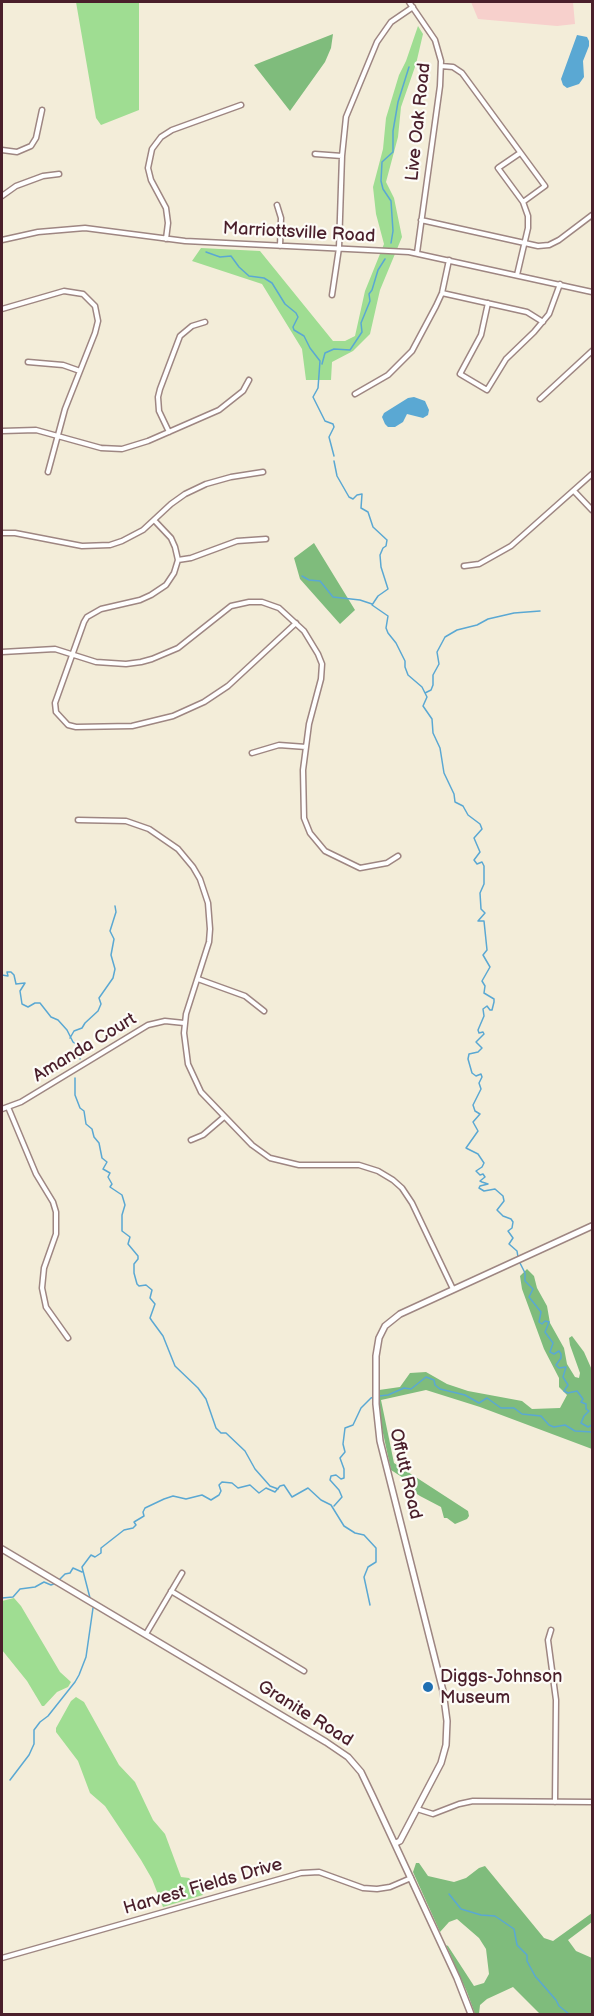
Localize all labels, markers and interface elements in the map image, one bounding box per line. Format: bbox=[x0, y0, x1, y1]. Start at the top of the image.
street label: Live Oak Road bbox=[402, 62, 436, 182]
street label: Marriottsville Road bbox=[222, 218, 376, 248]
street label: Amanda Court bbox=[29, 1009, 141, 1087]
street label: Offutt Road bbox=[384, 1426, 426, 1522]
place label: Diggs-Johnson Museum bbox=[440, 1666, 562, 1708]
street label: Granite Road bbox=[253, 1676, 357, 1752]
marker: Diggs-Johnson Museum bbox=[421, 1680, 435, 1694]
street label: Harvest Fields Drive bbox=[121, 1854, 285, 1920]

